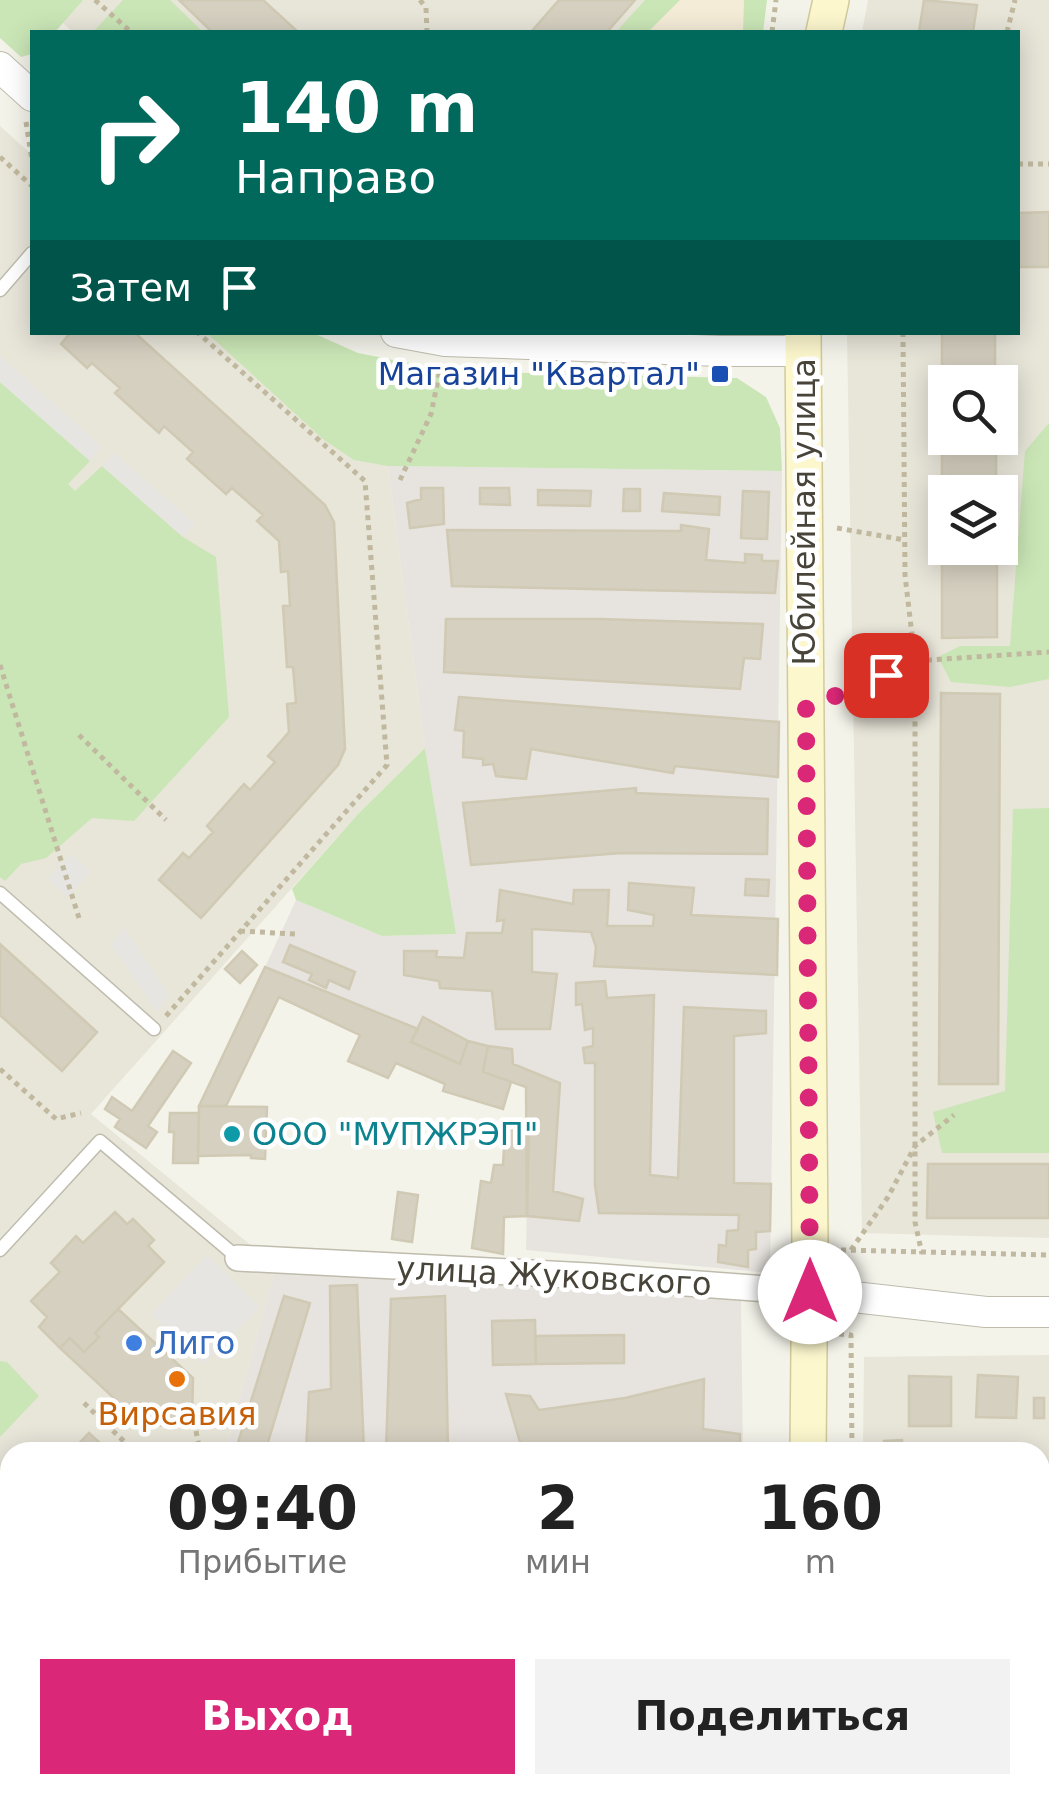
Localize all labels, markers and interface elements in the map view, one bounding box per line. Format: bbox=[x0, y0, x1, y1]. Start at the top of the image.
text: 140 m bbox=[235, 67, 478, 149]
icon: right bbox=[70, 70, 200, 200]
text: Направо bbox=[235, 151, 436, 204]
icon: arrive bbox=[212, 260, 267, 315]
text: Затем bbox=[70, 266, 192, 310]
place label: Магазин "Квартал" bbox=[378, 355, 700, 393]
street label: Юбилейная улица bbox=[785, 358, 823, 666]
marker: Магазин "Квартал" bbox=[709, 363, 731, 385]
map controls bbox=[928, 365, 1018, 565]
button: search bbox=[928, 365, 1018, 455]
button: layers bbox=[928, 475, 1018, 565]
pin bbox=[844, 633, 929, 718]
icon: arrive bbox=[859, 648, 914, 703]
place label: ООО "МУПЖРЭП" bbox=[252, 1115, 539, 1153]
marker: ООО "МУПЖРЭП" bbox=[221, 1123, 243, 1145]
position arrow bbox=[758, 1240, 862, 1344]
street label: улица Жуковского bbox=[395, 1249, 713, 1303]
place label: Лиго bbox=[154, 1324, 235, 1362]
marker: Лиго bbox=[123, 1332, 145, 1354]
marker: Вирсавия bbox=[166, 1368, 188, 1390]
place label: Вирсавия bbox=[97, 1395, 257, 1433]
text: 09:40 bbox=[167, 1473, 358, 1543]
text: 2 bbox=[537, 1473, 579, 1543]
text: 160 bbox=[758, 1473, 883, 1543]
text: Прибытие bbox=[178, 1543, 347, 1581]
text: мин bbox=[525, 1543, 591, 1581]
text: m bbox=[805, 1543, 836, 1581]
button: Выход bbox=[40, 1659, 515, 1774]
button: Поделиться bbox=[535, 1659, 1010, 1774]

